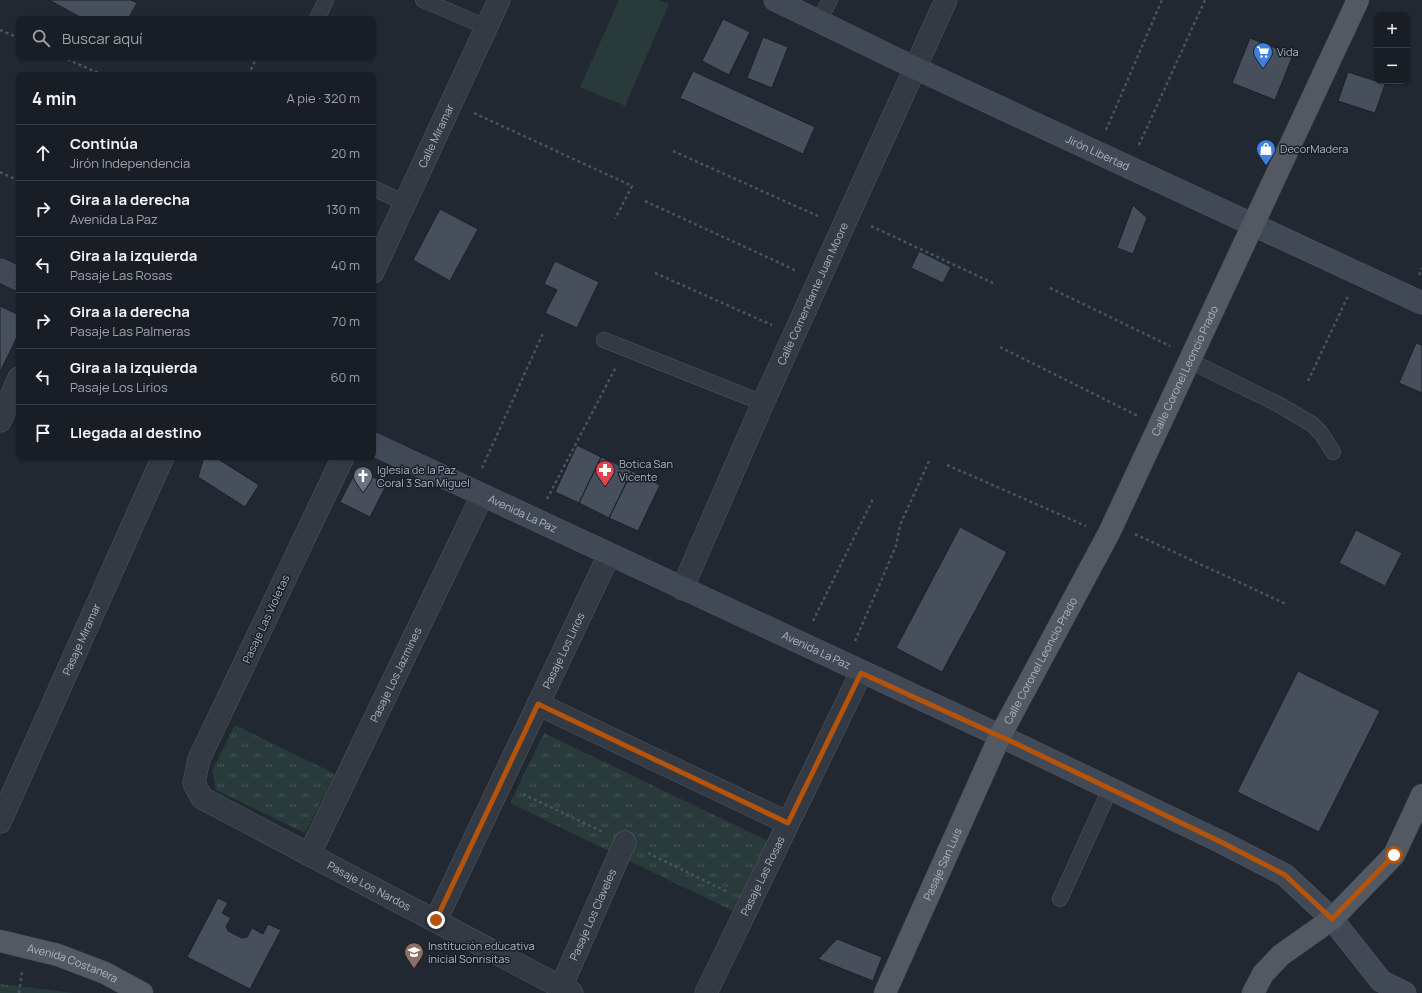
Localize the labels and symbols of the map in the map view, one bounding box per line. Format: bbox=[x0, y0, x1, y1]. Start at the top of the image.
supermarket icon: Vida bbox=[1252, 41, 1274, 69]
place label: Vida bbox=[1277, 44, 1299, 59]
street label: Calle Miramar bbox=[414, 101, 457, 170]
street label: Jirón Libertad bbox=[1063, 131, 1132, 174]
shop icon: DecorMadera bbox=[1255, 138, 1277, 166]
place label: DecorMadera bbox=[1280, 141, 1348, 156]
street label: Calle Comendante Juan Moore bbox=[773, 219, 851, 367]
street label: Calle Coronel Leoncio Prado bbox=[1147, 303, 1221, 438]
place label: Botica San Vicente bbox=[619, 456, 673, 484]
pharmacy icon: Botica San Vicente bbox=[594, 459, 616, 487]
place label: Iglesia de la Paz Coral 3 San Miguel bbox=[377, 462, 470, 490]
church icon: Iglesia de la Paz Coral 3 San Miguel bbox=[352, 465, 374, 493]
street label: Avenida La Paz bbox=[486, 491, 560, 536]
street label: Pasaje Las Violetas bbox=[238, 572, 293, 666]
street label: Calle Coronel Leoncio Prado bbox=[1000, 594, 1080, 727]
street label: Pasaje Miramar bbox=[59, 601, 104, 677]
street label: Pasaje Los Lirios bbox=[539, 610, 588, 691]
street label: Pasaje Los Jazmines bbox=[366, 624, 425, 725]
street label: Avenida La Paz bbox=[780, 627, 854, 672]
street label: Pasaje San Luis bbox=[919, 825, 965, 903]
street label: Pasaje Las Rosas bbox=[737, 833, 788, 918]
route start bbox=[1385, 846, 1403, 864]
street label: Pasaje Los Nardos bbox=[325, 858, 414, 914]
street label: Pasaje Los Claveles bbox=[566, 866, 619, 963]
route end bbox=[427, 911, 445, 929]
place label: Institución educativa inicial Sonrisitas bbox=[428, 938, 535, 966]
street label: Avenida Costanera bbox=[26, 940, 121, 986]
school or university icon: Institución educativa inicial Sonrisitas bbox=[403, 941, 425, 969]

